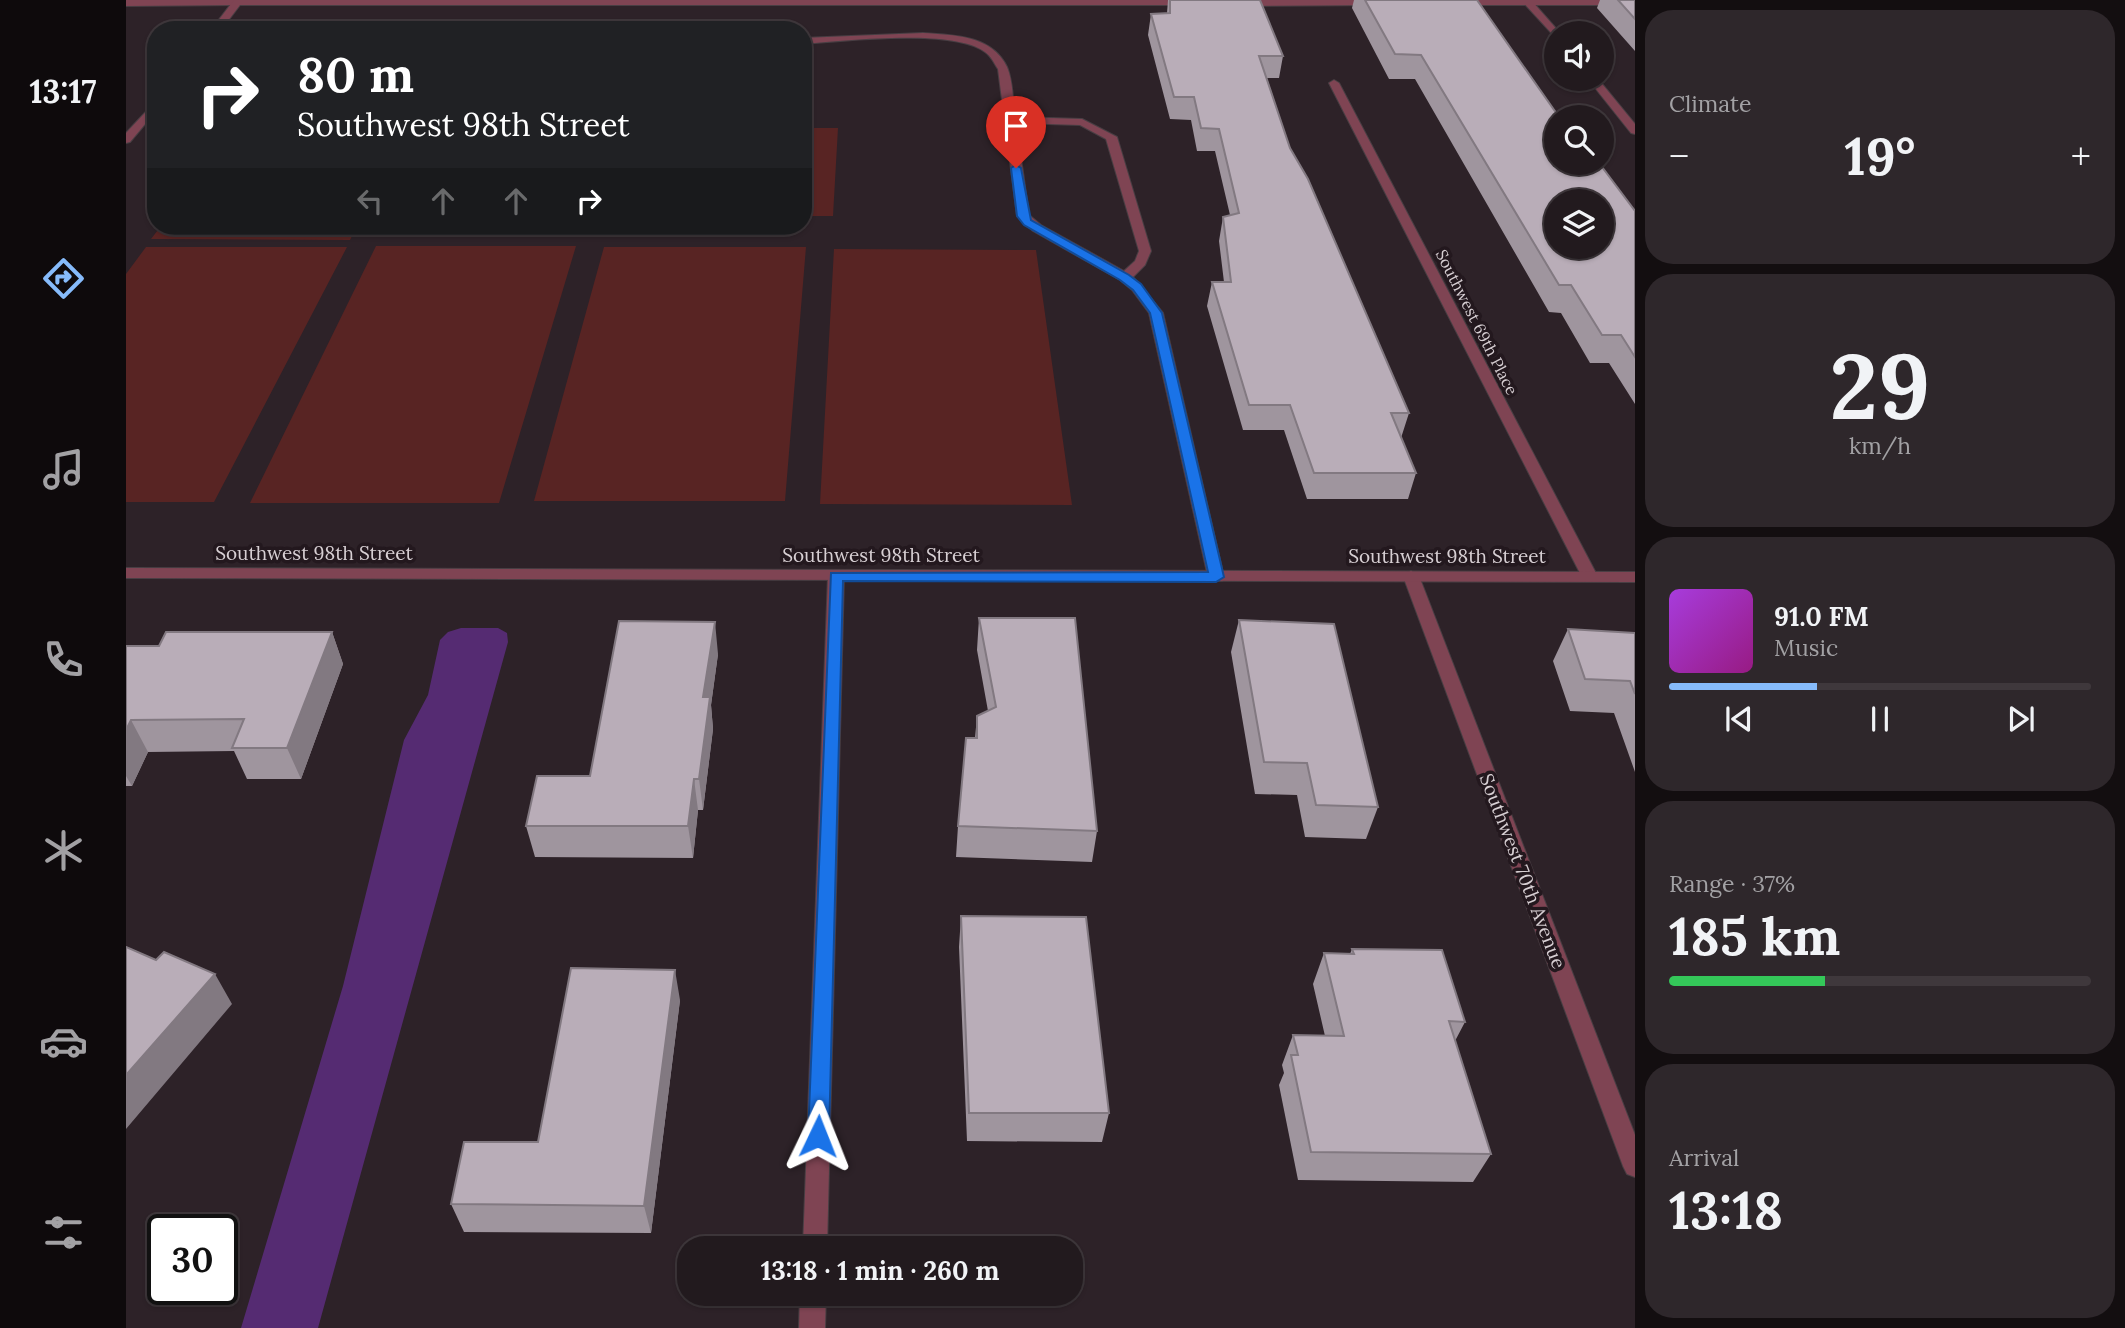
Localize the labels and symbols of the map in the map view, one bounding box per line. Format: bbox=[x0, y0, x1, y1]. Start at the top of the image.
pin bbox=[986, 96, 1046, 168]
street label: Southwest 69th Place bbox=[1432, 246, 1523, 398]
street label: Southwest 98th Street bbox=[215, 541, 413, 565]
street label: Southwest 98th Street bbox=[782, 543, 980, 567]
street label: Southwest 98th Street bbox=[1348, 544, 1546, 568]
street label: Southwest 70th Avenue bbox=[1475, 770, 1571, 972]
position arrow bbox=[781, 1099, 855, 1173]
speed limit sign: 30 bbox=[147, 1214, 238, 1305]

